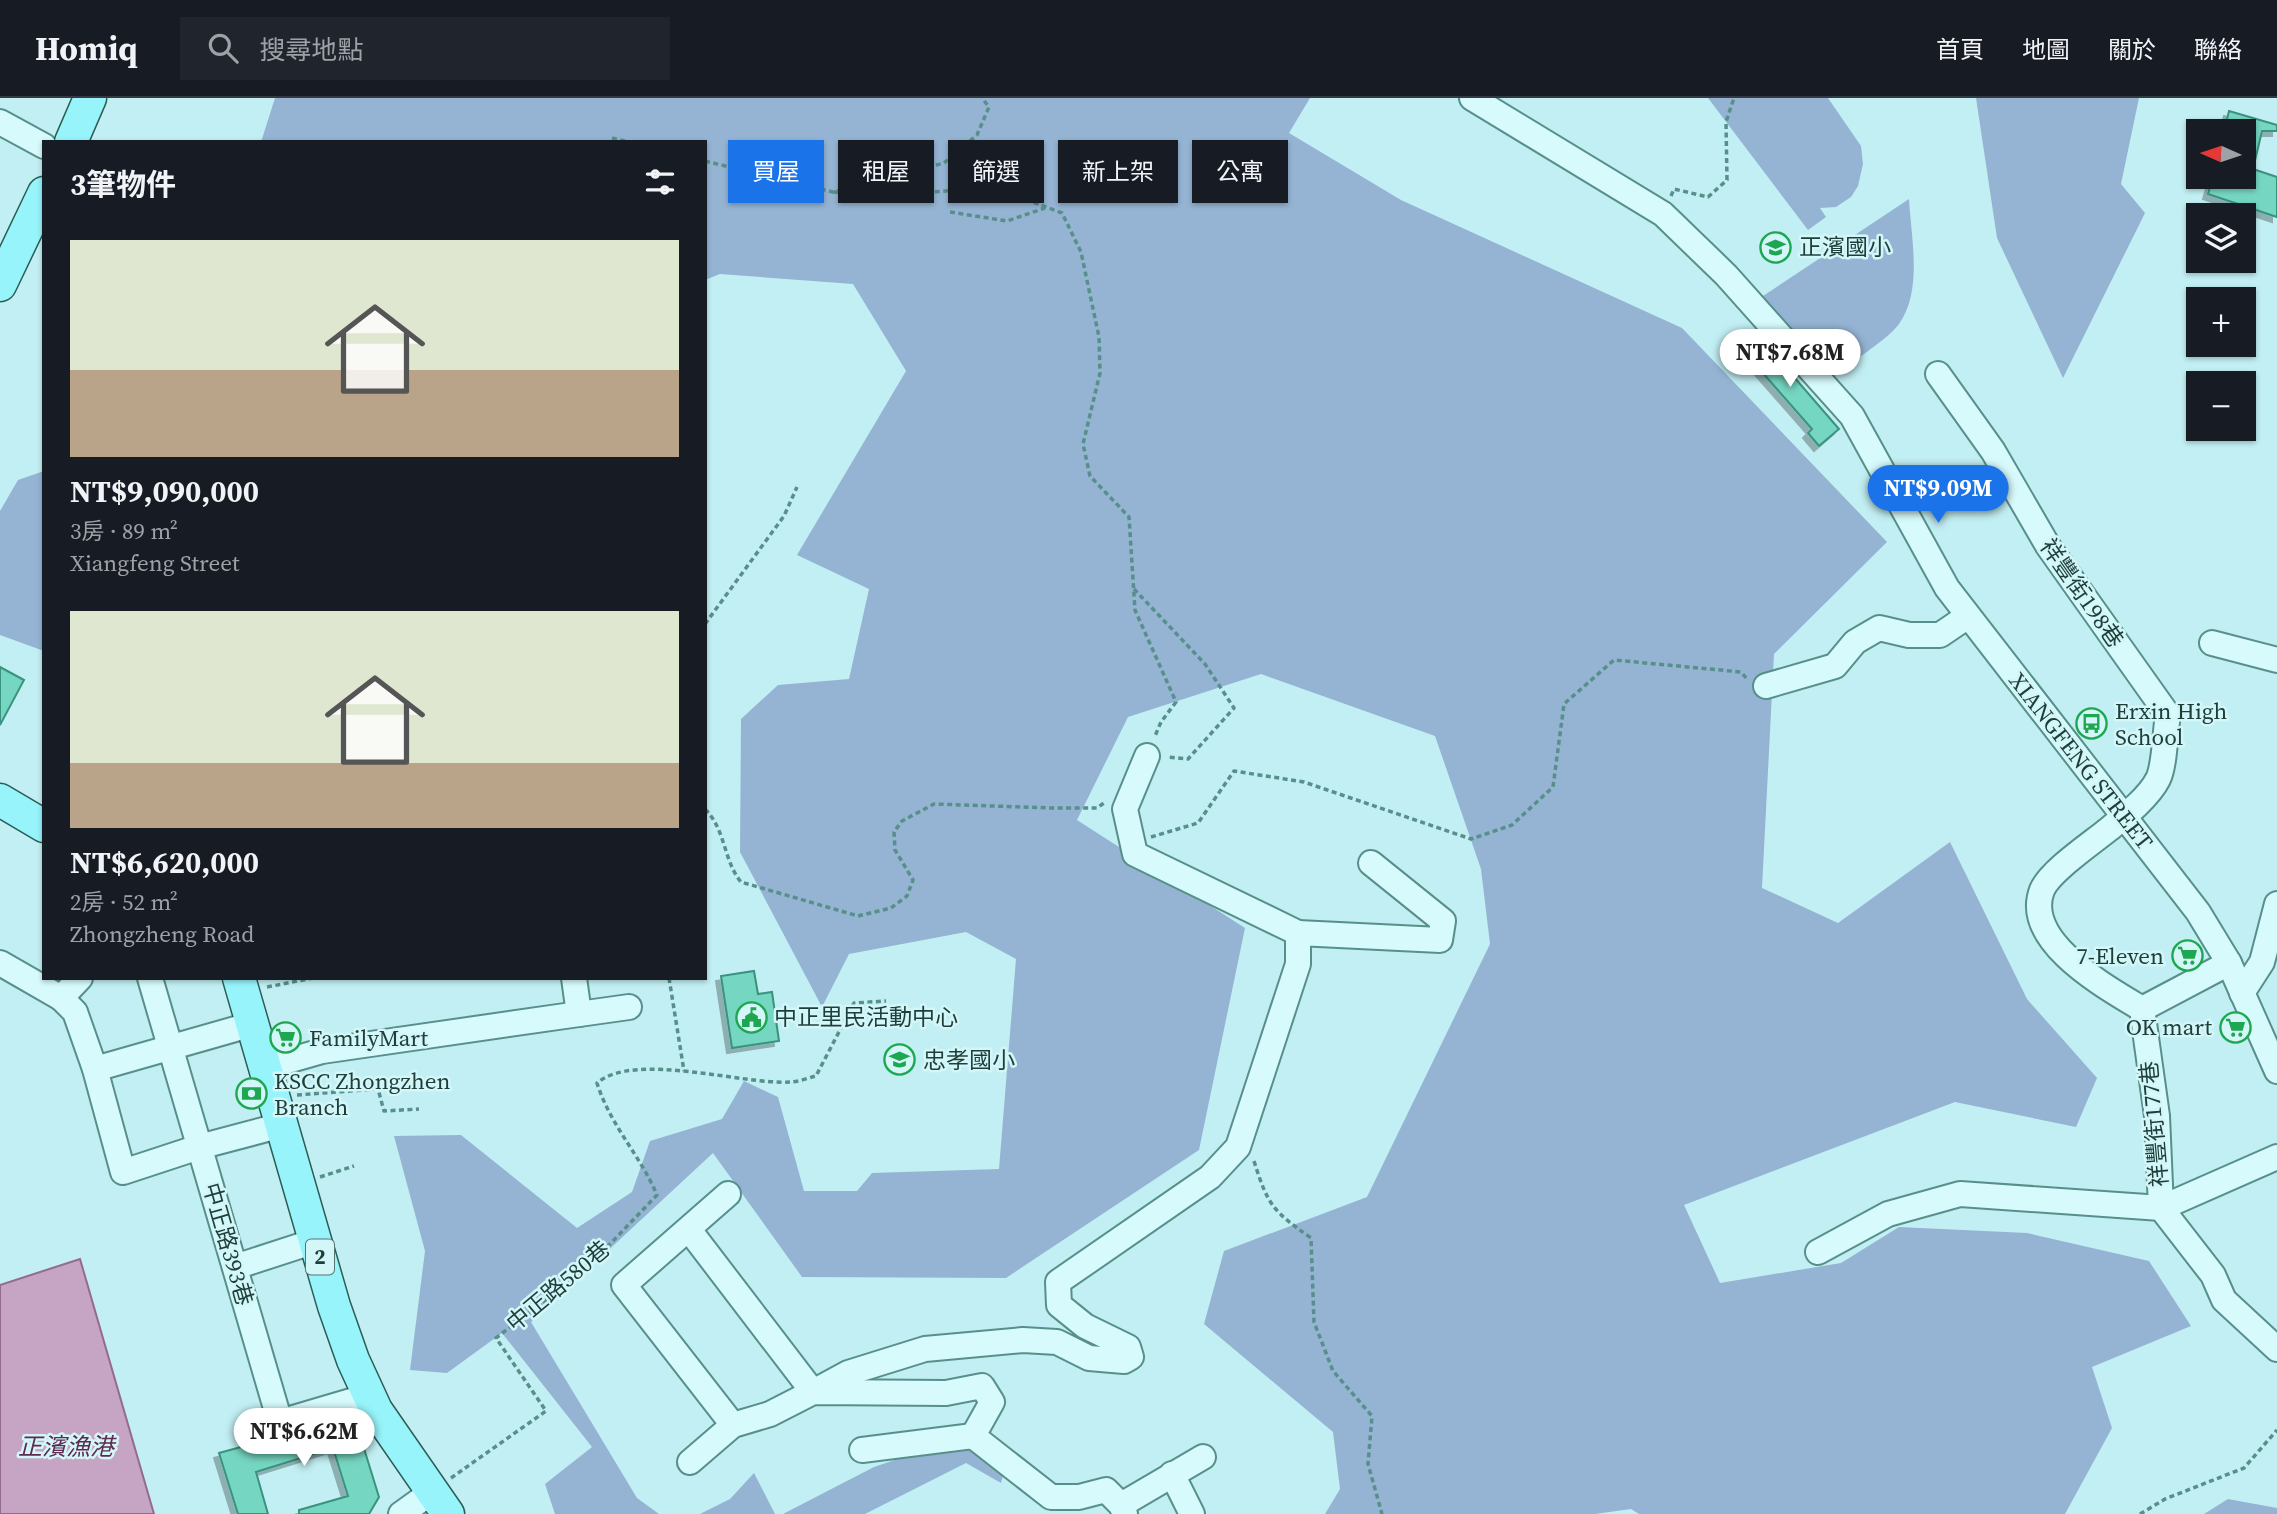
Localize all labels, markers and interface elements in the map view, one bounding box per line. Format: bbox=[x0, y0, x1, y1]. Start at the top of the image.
search box bbox=[180, 17, 670, 80]
text: Homiq bbox=[35, 26, 138, 71]
icon: search bbox=[204, 29, 242, 67]
text: 搜尋地點 bbox=[260, 32, 364, 68]
text: 首頁 bbox=[1936, 33, 1984, 66]
text: 地圖 bbox=[2022, 33, 2070, 66]
text: 關於 bbox=[2108, 33, 2156, 66]
text: 聯絡 bbox=[2194, 33, 2242, 66]
north arrow bbox=[2186, 119, 2256, 189]
map controls bbox=[2186, 119, 2256, 441]
chip: 買屋 bbox=[728, 140, 824, 203]
chip: 租屋 bbox=[838, 140, 934, 203]
chip: 篩選 bbox=[948, 140, 1044, 203]
chip: 新上架 bbox=[1058, 140, 1178, 203]
chip: 公寓 bbox=[1192, 140, 1288, 203]
icon: filters bbox=[641, 163, 679, 201]
text: 3筆物件 bbox=[70, 164, 176, 205]
button: layers bbox=[2186, 203, 2256, 273]
school or university icon: 正濱國小 bbox=[1759, 230, 1793, 264]
place label: 正濱國小 bbox=[1799, 231, 1891, 263]
icon: home bbox=[312, 286, 438, 412]
button: + bbox=[2186, 287, 2256, 357]
pin: NT$7.68M bbox=[1718, 330, 1862, 389]
text: NT$7.68M bbox=[1736, 336, 1844, 368]
button: − bbox=[2186, 371, 2256, 441]
pin: NT$9.09M bbox=[1866, 466, 2010, 525]
text: NT$9,090,000 bbox=[70, 471, 259, 512]
text: NT$9.09M bbox=[1884, 472, 1992, 504]
text: 3房 · 89 m² bbox=[70, 515, 178, 547]
street label: 祥豐街198巷 bbox=[2033, 532, 2131, 654]
text: Xiangfeng Street bbox=[70, 547, 239, 579]
icon: home bbox=[312, 657, 438, 783]
street label: XIANGFENG STREET bbox=[2002, 666, 2160, 856]
place label: Erxin High School bbox=[2115, 695, 2228, 753]
bus stop icon: Erxin High School bbox=[2075, 707, 2109, 741]
text: NT$6,620,000 bbox=[70, 842, 259, 883]
text: 2房 · 52 m² bbox=[70, 886, 178, 918]
text: Zhongzheng Road bbox=[70, 918, 254, 950]
supermarket icon: 7-Eleven bbox=[2170, 939, 2204, 973]
place label: 7-Eleven bbox=[2076, 940, 2164, 972]
public building icon: 中正里民活動中心 bbox=[734, 1000, 768, 1034]
place label: 中正里民活動中心 bbox=[774, 1001, 958, 1033]
supermarket icon: OK mart bbox=[2218, 1010, 2252, 1044]
place label: OK mart bbox=[2126, 1011, 2213, 1043]
supermarket icon: FamilyMart bbox=[269, 1021, 303, 1055]
place label: FamilyMart bbox=[309, 1022, 429, 1054]
school or university icon: 忠孝國小 bbox=[883, 1043, 917, 1077]
place label: 忠孝國小 bbox=[923, 1044, 1015, 1076]
street label: 祥豐街177巷 bbox=[2133, 1060, 2175, 1188]
place label: KSCC Zhongzhen Branch bbox=[274, 1065, 451, 1123]
bank icon: KSCC Zhongzhen Branch bbox=[234, 1077, 268, 1111]
street label: 中正路393巷 bbox=[195, 1179, 261, 1309]
street label: 中正路580巷 bbox=[499, 1233, 617, 1339]
road number: 2 bbox=[306, 1240, 334, 1274]
pin: NT$6.62M bbox=[232, 1408, 376, 1468]
text: NT$6.62M bbox=[250, 1415, 358, 1447]
water label: 正濱漁港 bbox=[18, 1430, 117, 1463]

